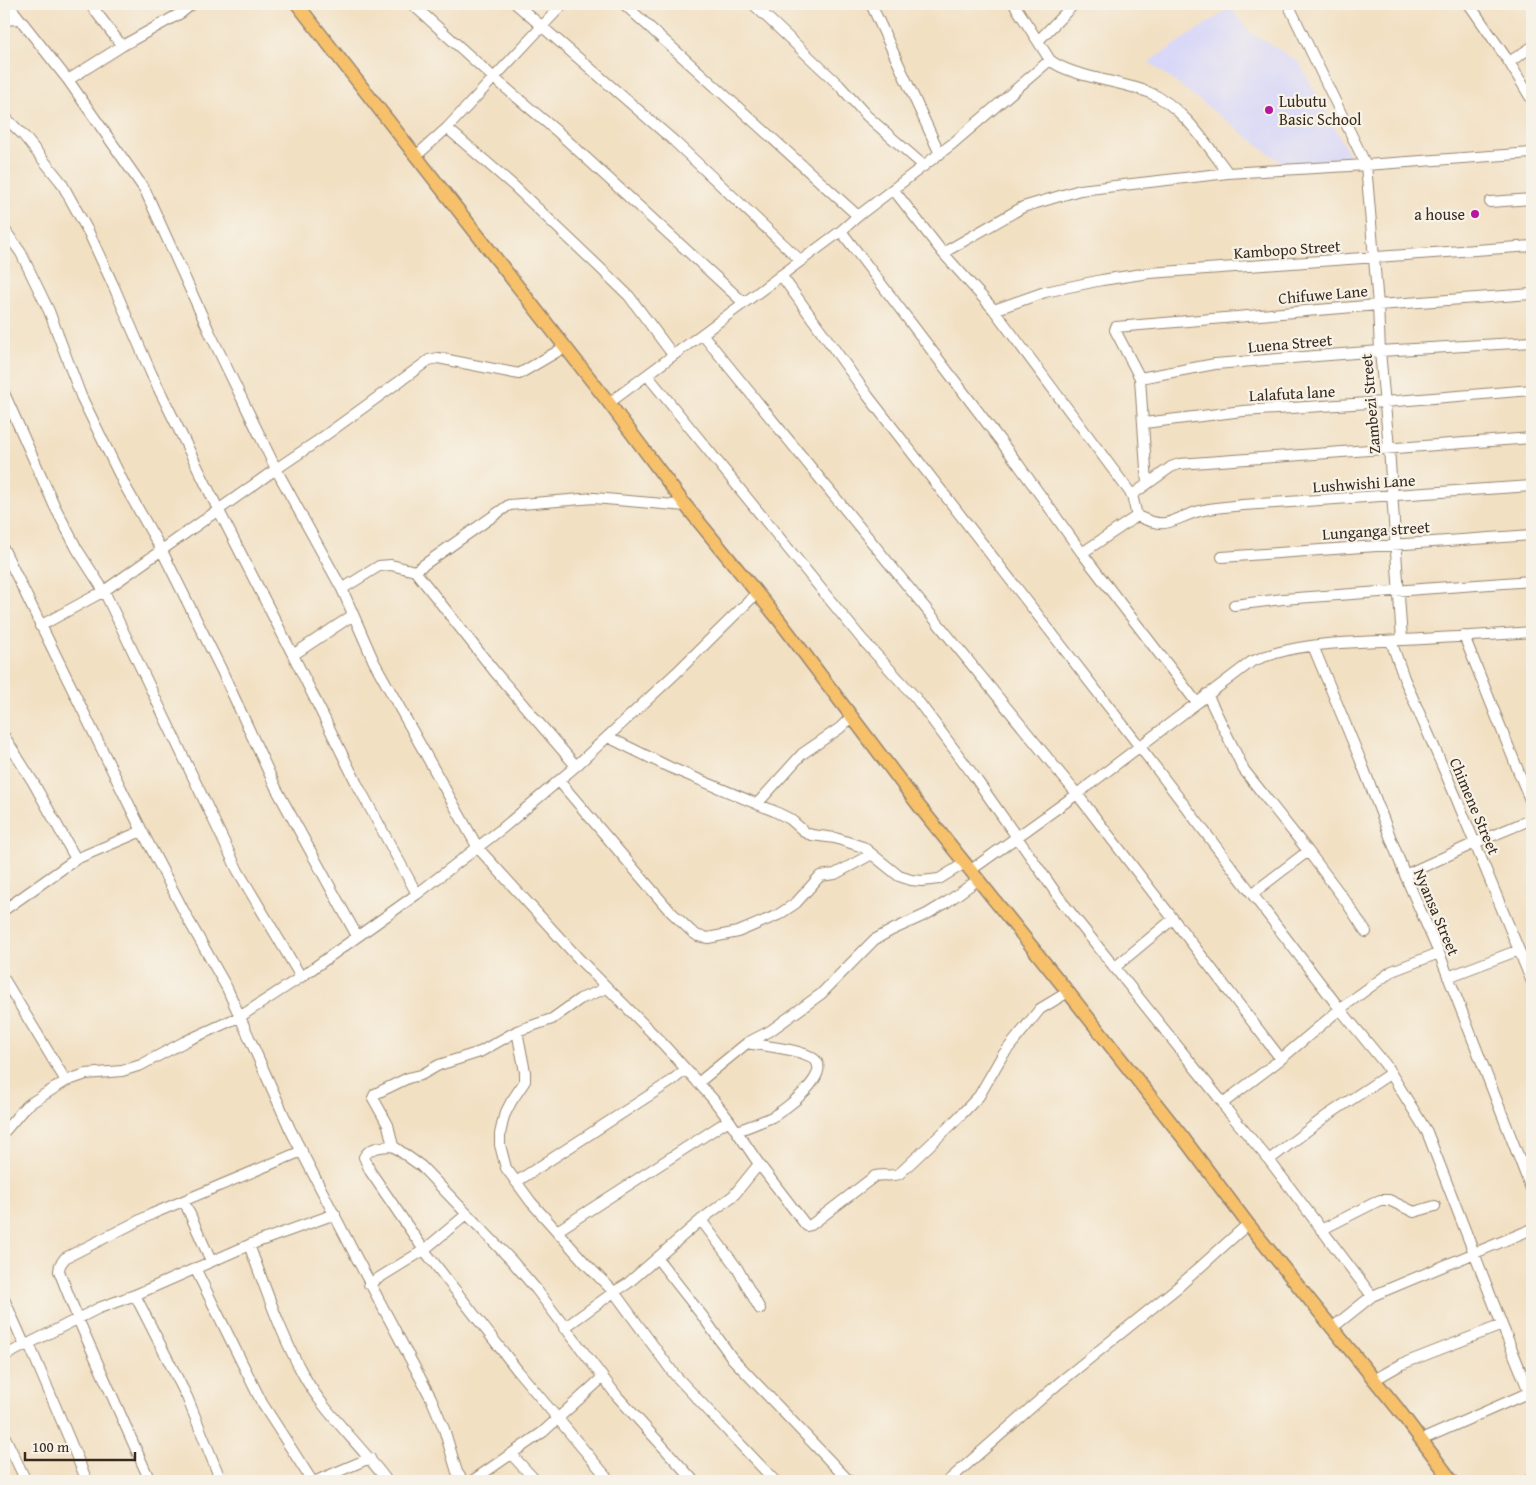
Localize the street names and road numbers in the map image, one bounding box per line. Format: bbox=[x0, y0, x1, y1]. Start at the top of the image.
street label: Kambopo Street bbox=[1233, 233, 1342, 265]
street label: Chifuwe Lane bbox=[1277, 278, 1369, 310]
street label: Luena Street bbox=[1247, 327, 1333, 359]
street label: Zambezi Street bbox=[1354, 353, 1386, 455]
street label: Lalafuta lane bbox=[1248, 379, 1336, 407]
street label: Lushwishi Lane bbox=[1312, 467, 1416, 499]
street label: Lunganga street bbox=[1321, 514, 1431, 546]
street label: Chimene Street bbox=[1444, 754, 1506, 859]
street label: Nyansa Street bbox=[1408, 865, 1466, 960]

